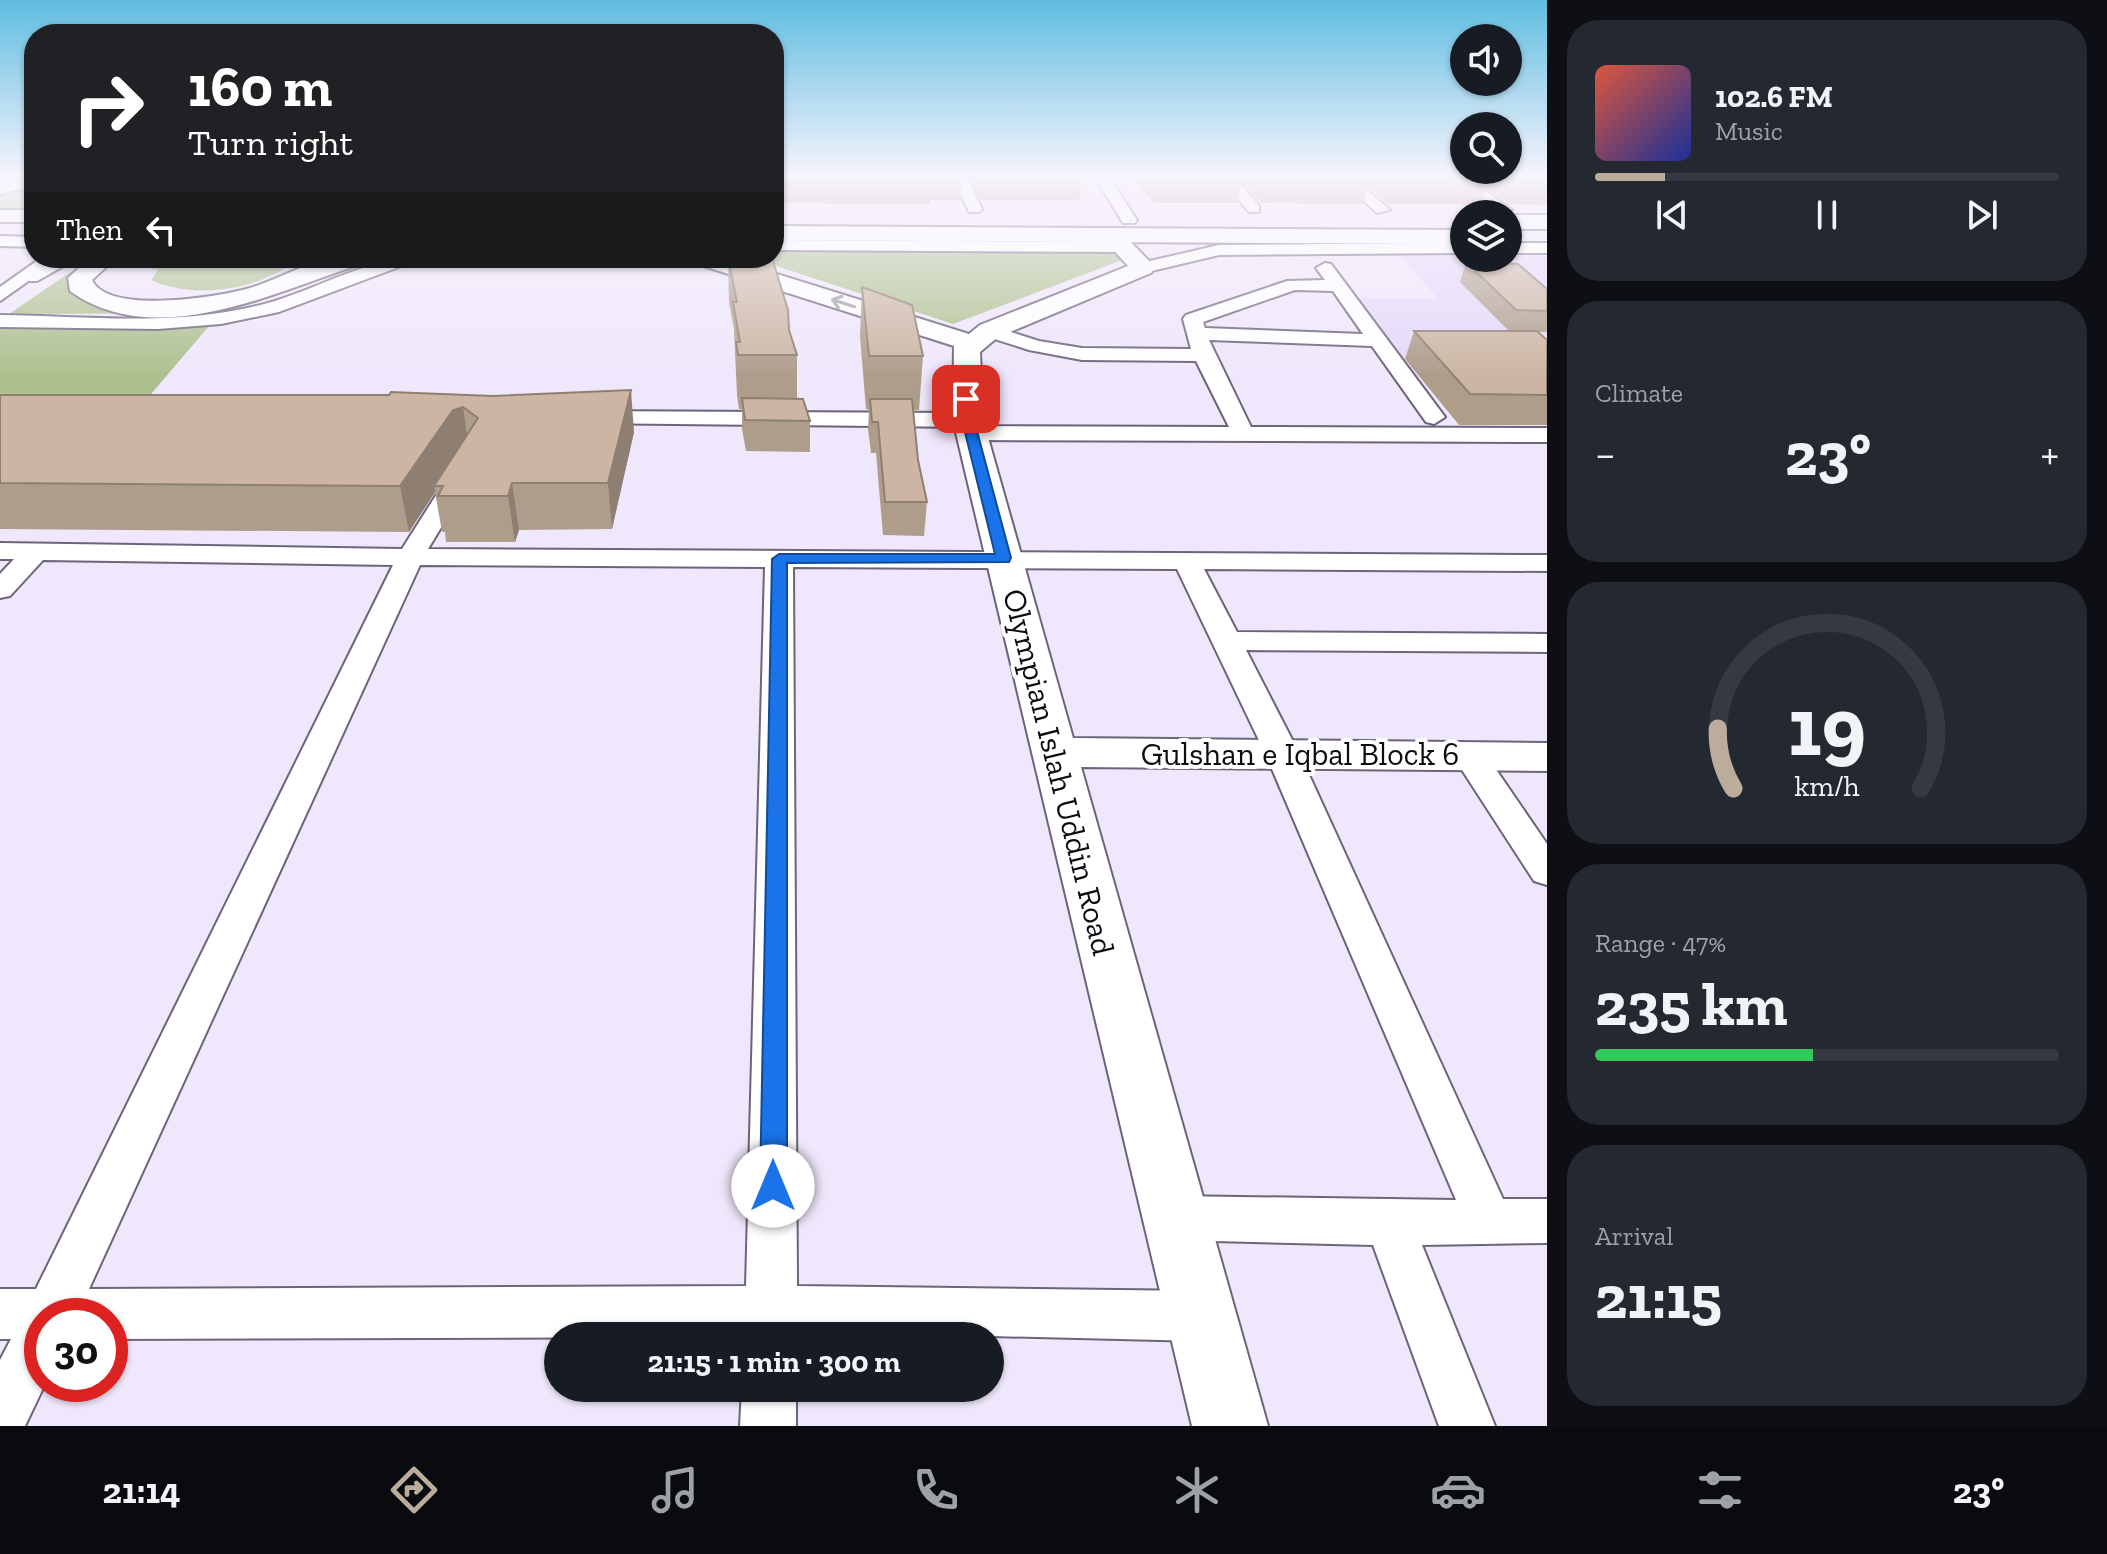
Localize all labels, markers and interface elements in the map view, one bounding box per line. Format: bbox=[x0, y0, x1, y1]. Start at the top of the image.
map controls bbox=[1450, 24, 1522, 272]
button: sound bbox=[1450, 24, 1522, 96]
text: 160 m bbox=[188, 53, 332, 120]
icon: right bbox=[56, 56, 160, 160]
text: 102.6 FM bbox=[1715, 79, 1833, 115]
button: search bbox=[1450, 112, 1522, 184]
text: Music bbox=[1715, 115, 1783, 147]
text: Turn right bbox=[188, 121, 353, 164]
icon: previous bbox=[1650, 193, 1694, 237]
icon: pause bbox=[1805, 193, 1849, 237]
icon: next bbox=[1960, 193, 2004, 237]
button: layers bbox=[1450, 200, 1522, 272]
icon: left bbox=[139, 208, 183, 252]
text: Then bbox=[56, 212, 123, 248]
one-way arrow bbox=[830, 294, 855, 309]
pin bbox=[932, 365, 1000, 433]
icon: arrive bbox=[944, 377, 988, 421]
text: Climate bbox=[1595, 377, 1683, 409]
text: 23° bbox=[1785, 418, 1871, 490]
text: − bbox=[1595, 427, 1616, 480]
text: + bbox=[2040, 427, 2059, 480]
street label: Olympian Islah Uddin Road bbox=[995, 585, 1123, 960]
text: 19 bbox=[1788, 676, 1866, 776]
street label: Gulshan e Iqbal Block 6 bbox=[1141, 735, 1459, 773]
text: km/h bbox=[1794, 769, 1860, 803]
text: Range · 47% bbox=[1595, 927, 1726, 959]
text: 235 km bbox=[1595, 968, 1787, 1040]
position arrow bbox=[731, 1144, 815, 1228]
text: Arrival bbox=[1595, 1220, 1673, 1252]
text: 21:15 bbox=[1595, 1261, 1722, 1333]
speed limit sign: 30 bbox=[24, 1298, 128, 1402]
text: 21:15 · 1 min · 300 m bbox=[648, 1344, 900, 1380]
icon: directions bbox=[386, 1462, 442, 1518]
icon: music bbox=[647, 1462, 703, 1518]
icon: phone bbox=[908, 1462, 964, 1518]
icon: climate bbox=[1169, 1462, 1225, 1518]
icon: car bbox=[1430, 1462, 1486, 1518]
icon: filters bbox=[1692, 1462, 1748, 1518]
text: 21:14 bbox=[103, 1469, 180, 1512]
text: 23° bbox=[1953, 1469, 2004, 1512]

